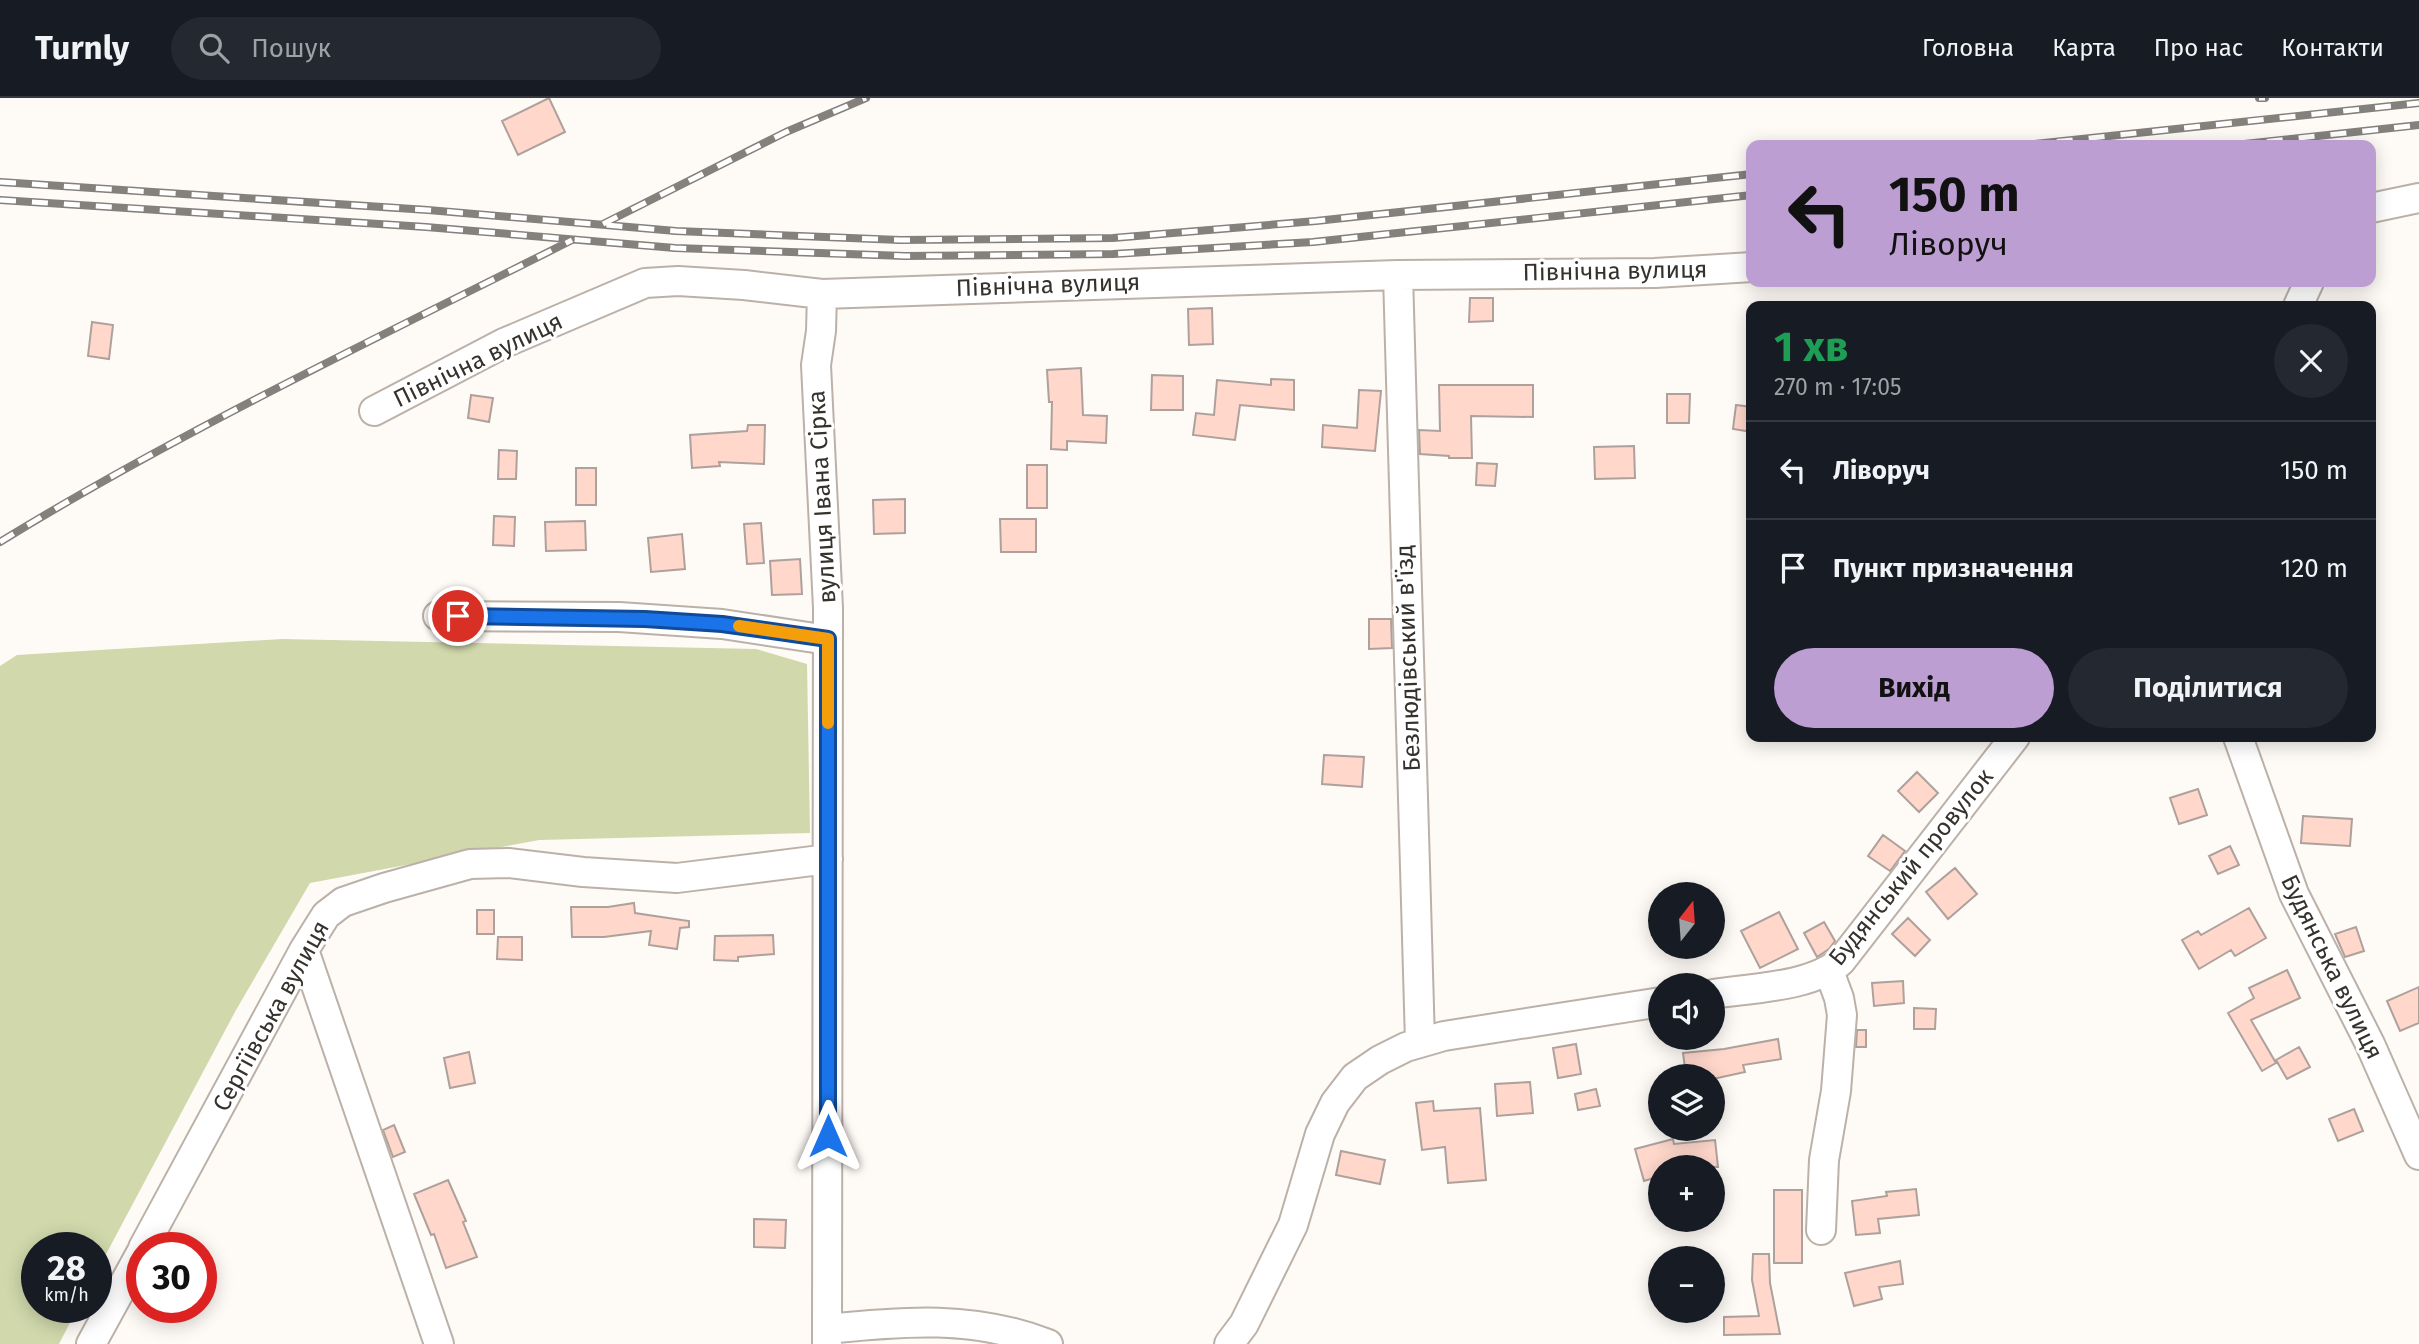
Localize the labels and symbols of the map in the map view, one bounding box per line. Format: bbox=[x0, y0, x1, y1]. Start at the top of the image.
street label: Північна вулиця bbox=[1522, 255, 1708, 287]
street label: Північна вулиця bbox=[955, 268, 1141, 302]
street label: Північна вулиця bbox=[389, 307, 567, 413]
street label: вулиця Івана Сірка bbox=[802, 390, 842, 604]
street label: Безлюдівський в'їзд bbox=[1390, 544, 1426, 772]
pin bbox=[428, 586, 488, 646]
street label: Будянський провулок bbox=[1823, 763, 1999, 971]
street label: Будянська вулиця bbox=[2275, 870, 2389, 1064]
north arrow bbox=[1648, 882, 1726, 959]
street label: Сергіївська вулиця bbox=[207, 916, 335, 1116]
position arrow bbox=[791, 1099, 865, 1173]
speed limit sign: 30 bbox=[126, 1232, 217, 1323]

